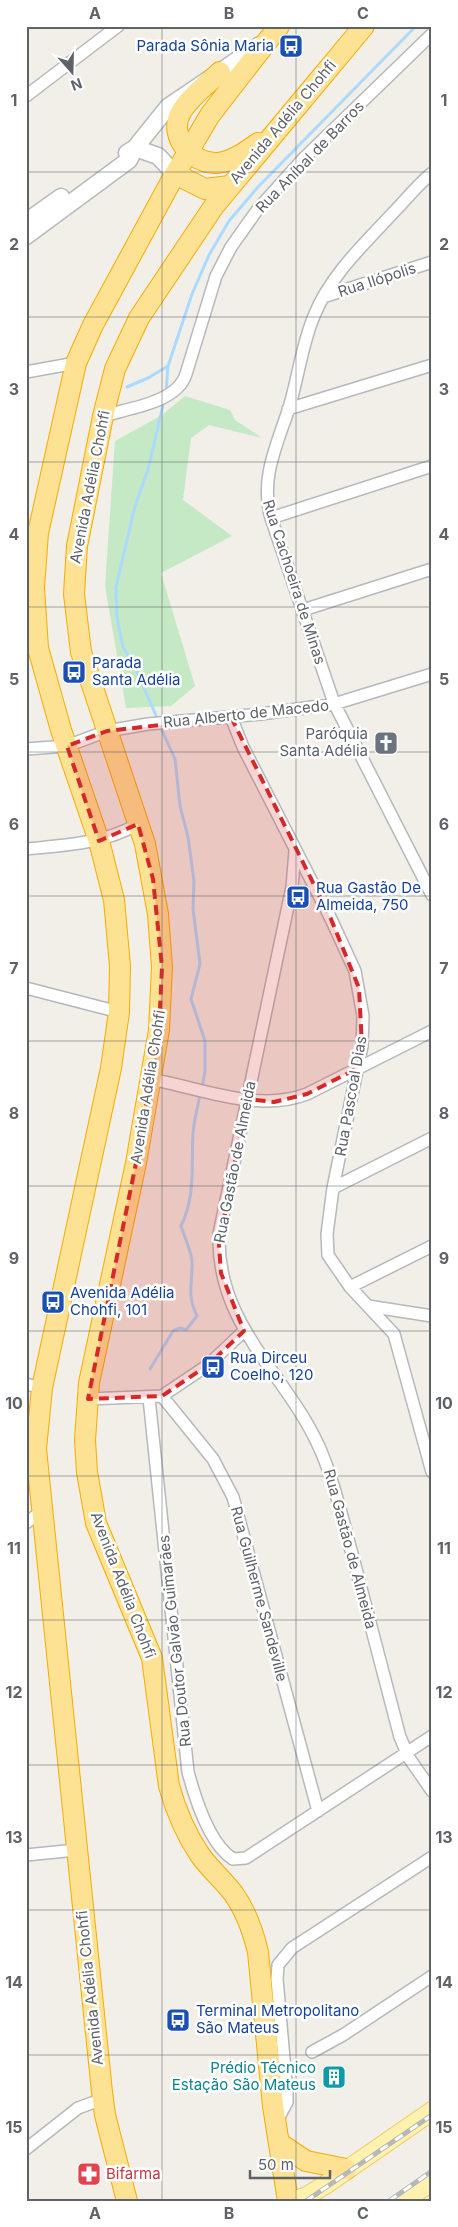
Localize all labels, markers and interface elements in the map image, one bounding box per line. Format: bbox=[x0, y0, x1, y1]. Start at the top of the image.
text: A bbox=[89, 3, 101, 23]
text: B bbox=[224, 3, 234, 23]
text: C bbox=[357, 3, 369, 23]
bus stop icon: Parada Sônia Maria bbox=[278, 33, 304, 59]
place label: Parada Sônia Maria bbox=[136, 36, 274, 55]
north arrow bbox=[48, 48, 98, 98]
street label: Avenida Adélia Chohfi bbox=[225, 56, 340, 187]
text: N bbox=[69, 75, 85, 94]
text: 1 bbox=[11, 90, 17, 110]
text: 1 bbox=[441, 90, 447, 110]
street label: Rua Aníbal de Barros bbox=[251, 97, 368, 217]
text: 2 bbox=[9, 234, 19, 254]
text: 2 bbox=[439, 234, 449, 254]
street label: Rua Ilópolis bbox=[335, 258, 418, 301]
text: 3 bbox=[9, 379, 19, 399]
text: 3 bbox=[439, 379, 449, 399]
street label: Avenida Adélia Chohfi bbox=[65, 409, 114, 565]
street label: Rua Cachoeira de Minas bbox=[259, 497, 330, 667]
text: 4 bbox=[9, 524, 20, 544]
text: 4 bbox=[439, 524, 450, 544]
place label: Parada Santa Adélia bbox=[92, 653, 181, 689]
bus stop icon: Parada Santa Adélia bbox=[61, 659, 87, 685]
text: 5 bbox=[9, 669, 19, 689]
text: 5 bbox=[439, 669, 449, 689]
street label: Rua Alberto de Macedo bbox=[162, 695, 330, 732]
place label: Paróquia Santa Adélia bbox=[280, 724, 368, 760]
church icon: Paróquia Santa Adélia bbox=[373, 730, 399, 756]
text: 6 bbox=[9, 814, 19, 834]
text: 6 bbox=[439, 814, 449, 834]
place label: Rua Gastão De Almeida, 750 bbox=[316, 878, 421, 914]
bus stop icon: Rua Gastão De Almeida, 750 bbox=[285, 884, 311, 910]
text: 7 bbox=[9, 958, 19, 978]
text: 7 bbox=[439, 958, 449, 978]
street label: Avenida Adélia Chohfi bbox=[126, 1009, 169, 1165]
street label: Rua Pascoal Dias bbox=[331, 1034, 370, 1158]
street label: Rua Gastão de Almeida bbox=[209, 1079, 260, 1244]
text: 8 bbox=[9, 1103, 19, 1123]
text: 8 bbox=[439, 1103, 449, 1123]
text: 9 bbox=[9, 1248, 19, 1268]
text: 9 bbox=[439, 1248, 449, 1268]
place label: Avenida Adélia Chohfi, 101 bbox=[70, 1283, 175, 1319]
bus stop icon: Avenida Adélia Chohfi, 101 bbox=[40, 1289, 66, 1315]
place label: Rua Dirceu Coelho, 120 bbox=[230, 1348, 313, 1384]
bus stop icon: Rua Dirceu Coelho, 120 bbox=[200, 1354, 226, 1380]
text: 10 bbox=[5, 1393, 23, 1413]
text: 10 bbox=[435, 1393, 453, 1413]
street label: Rua Gastão de Almeida bbox=[320, 1467, 381, 1631]
street label: Rua Guilherme Sandeville bbox=[227, 1504, 292, 1684]
street label: Avenida Adélia Chohfi bbox=[87, 1509, 160, 1661]
street label: Rua Doutor Galvão Guimarães bbox=[154, 1534, 195, 1748]
text: 11 bbox=[7, 1538, 21, 1558]
text: 11 bbox=[437, 1538, 451, 1558]
text: 12 bbox=[6, 1682, 22, 1702]
text: 12 bbox=[436, 1682, 452, 1702]
text: 13 bbox=[5, 1827, 23, 1847]
text: 13 bbox=[435, 1827, 453, 1847]
street label: Avenida Adélia Chohfi bbox=[72, 1910, 107, 2066]
text: 14 bbox=[5, 1972, 23, 1992]
text: 14 bbox=[435, 1972, 453, 1992]
place label: Terminal Metropolitano São Mateus bbox=[196, 2001, 359, 2037]
bus stop icon: Terminal Metropolitano São Mateus bbox=[165, 2007, 191, 2033]
place label: Prédio Técnico Estação São Mateus bbox=[172, 2058, 316, 2094]
building icon: Prédio Técnico Estação São Mateus bbox=[321, 2064, 347, 2090]
text: 15 bbox=[5, 2117, 23, 2137]
text: 15 bbox=[435, 2117, 453, 2137]
scale bar bbox=[250, 2147, 330, 2179]
text: 50 m bbox=[258, 2155, 294, 2174]
pharmacy icon: Bifarma bbox=[76, 2161, 102, 2187]
place label: Bifarma bbox=[106, 2164, 161, 2183]
text: A bbox=[89, 2203, 101, 2223]
text: B bbox=[224, 2203, 234, 2223]
text: C bbox=[357, 2203, 369, 2223]

